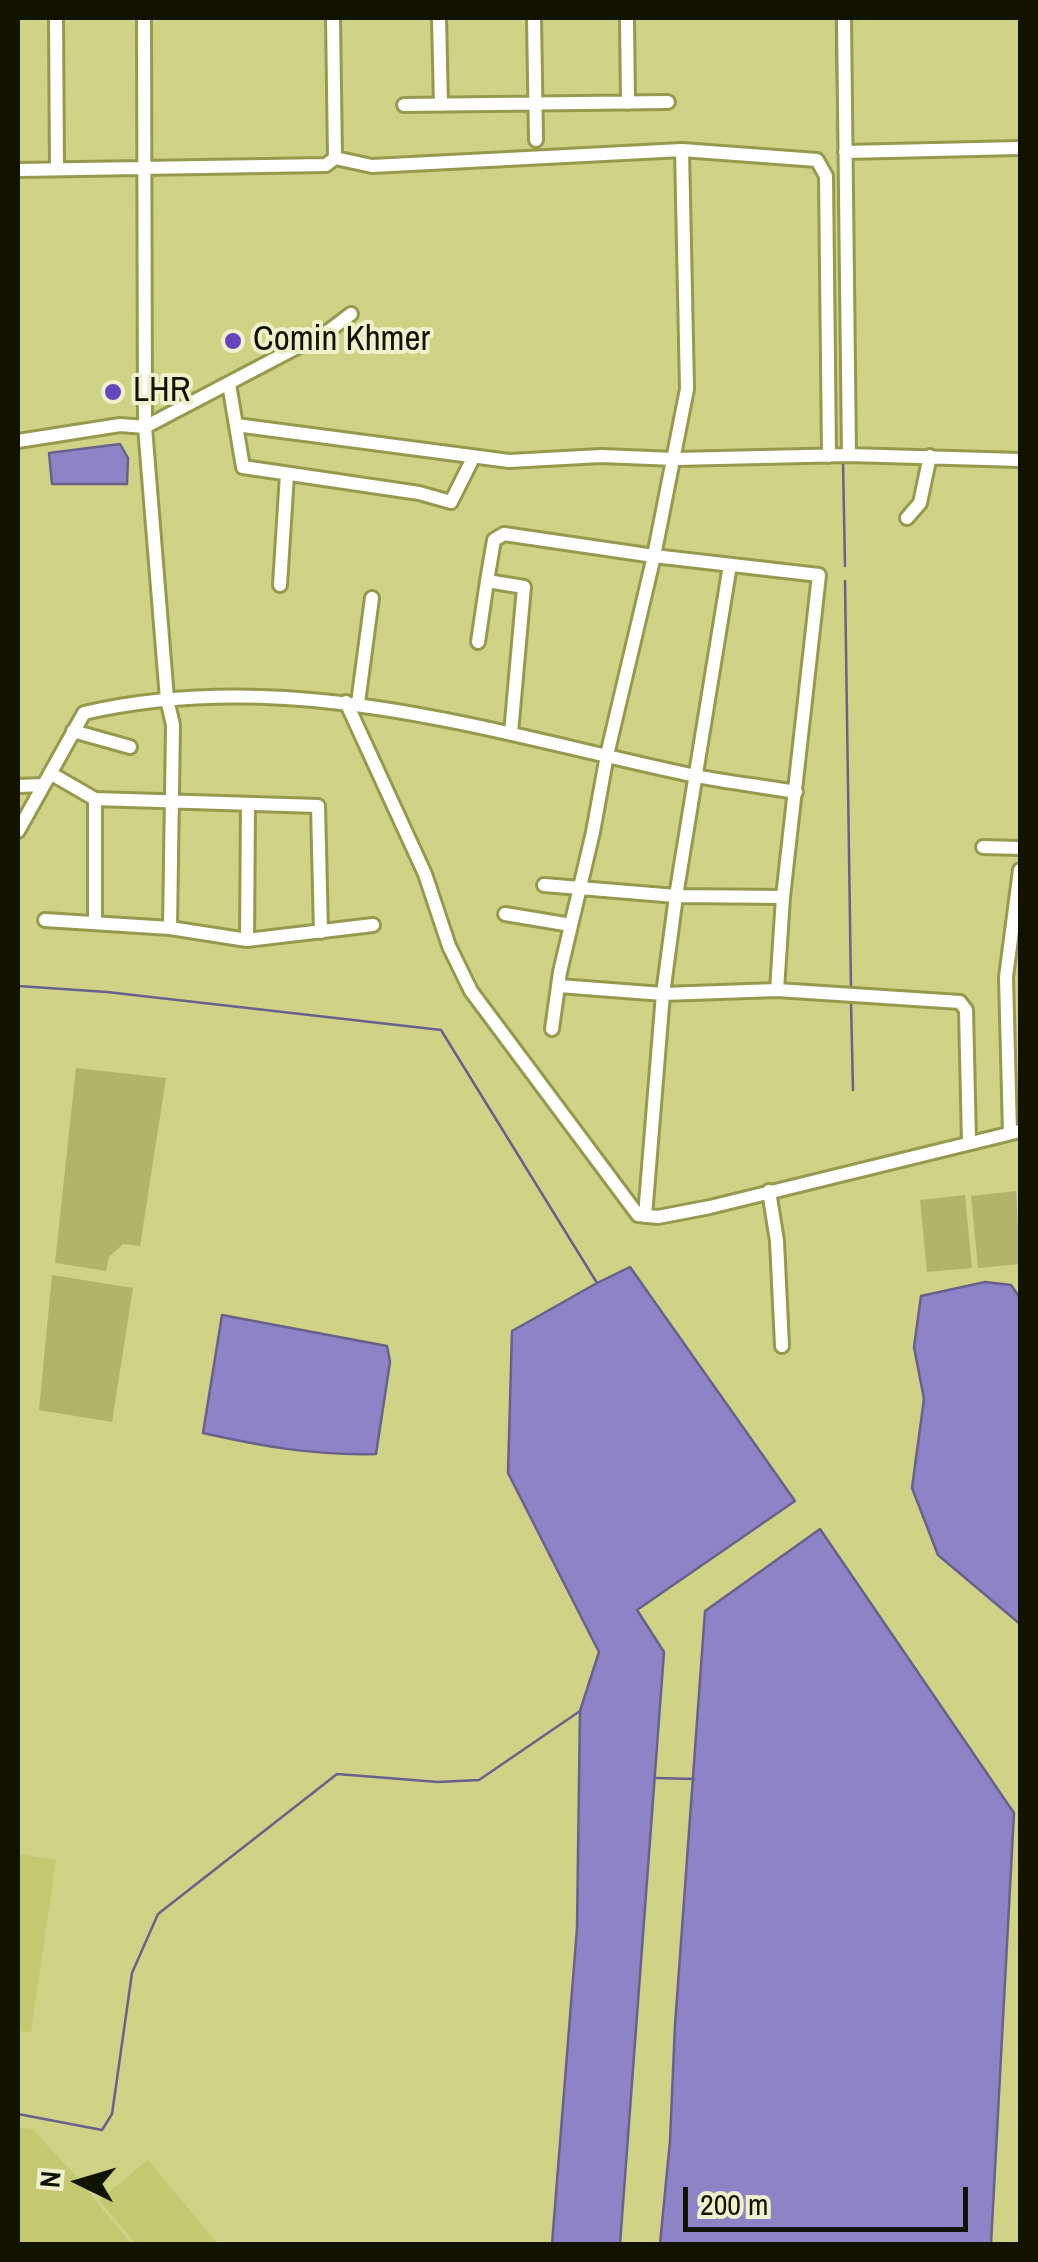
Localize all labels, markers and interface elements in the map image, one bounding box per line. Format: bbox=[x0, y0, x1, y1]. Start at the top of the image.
place label: Comin Khmer bbox=[253, 320, 430, 362]
marker: Comin Khmer bbox=[222, 330, 244, 352]
place label: LHR bbox=[133, 371, 190, 413]
marker: LHR bbox=[102, 381, 124, 403]
north arrow bbox=[30, 2132, 130, 2232]
scale bar bbox=[688, 2167, 973, 2229]
text: N bbox=[30, 2169, 70, 2189]
text: 200 m bbox=[700, 2184, 768, 2224]

